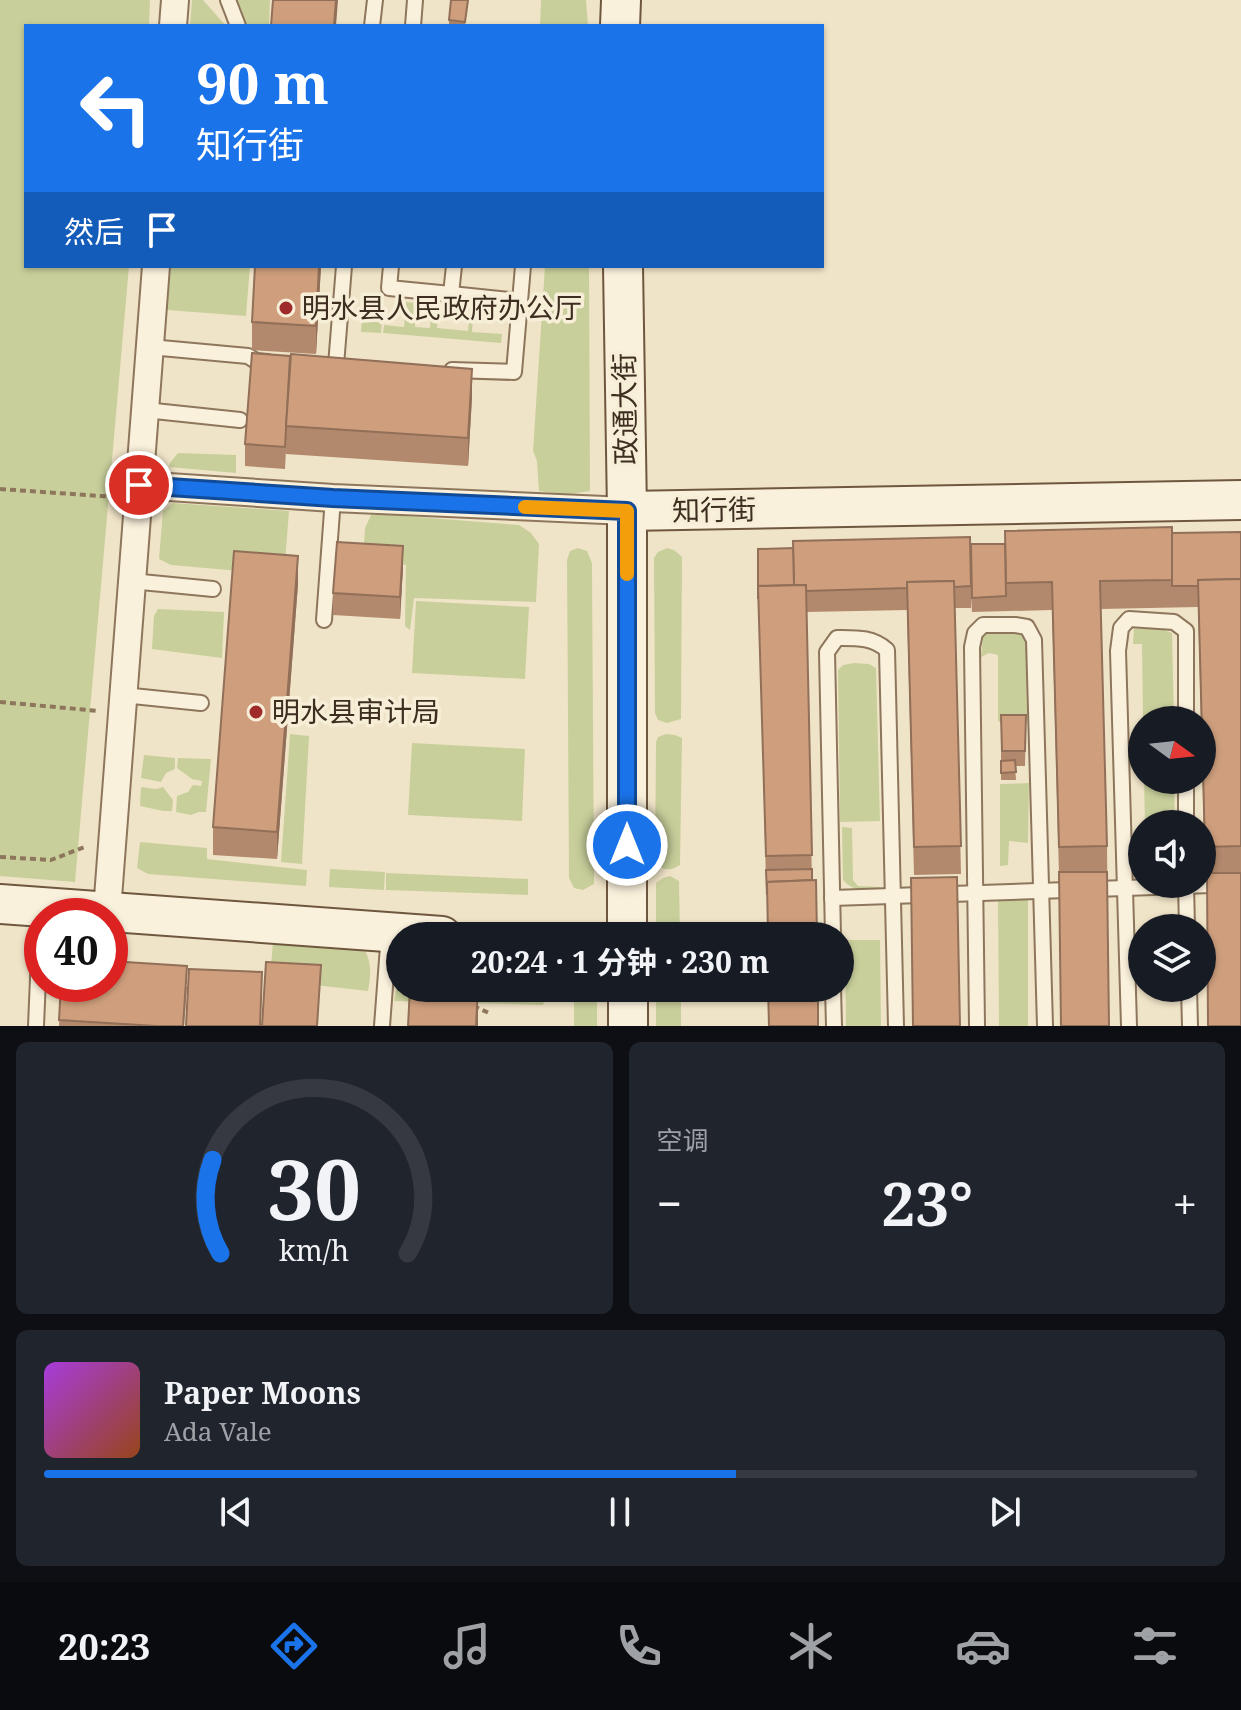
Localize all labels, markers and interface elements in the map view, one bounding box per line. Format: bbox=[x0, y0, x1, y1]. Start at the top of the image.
text: 90 m bbox=[196, 44, 329, 120]
icon: left bbox=[64, 56, 168, 160]
text: 知行街 bbox=[196, 120, 304, 169]
icon: arrive bbox=[140, 208, 184, 252]
text: 然后 bbox=[64, 211, 124, 252]
place label: 明水县人民政府办公厅 bbox=[302, 288, 582, 326]
marker: 明水县人民政府办公厅 bbox=[277, 299, 295, 317]
street label: 政通大街 bbox=[604, 353, 644, 465]
pin bbox=[105, 451, 173, 519]
icon: arrive bbox=[117, 463, 161, 507]
street label: 知行街 bbox=[672, 489, 756, 529]
place label: 明水县审计局 bbox=[272, 692, 440, 730]
marker: 明水县审计局 bbox=[247, 703, 265, 721]
north arrow bbox=[1128, 706, 1216, 794]
map controls bbox=[1128, 706, 1216, 1002]
position arrow bbox=[585, 803, 669, 887]
button: sound bbox=[1128, 810, 1216, 898]
speed limit sign: 40 bbox=[24, 898, 128, 1002]
button: layers bbox=[1128, 914, 1216, 1002]
text: 20:24 · 1 分钟 · 230 m bbox=[471, 941, 769, 982]
text: 空调 bbox=[657, 1122, 709, 1158]
text: 30 bbox=[267, 1131, 361, 1244]
text: 23° bbox=[881, 1162, 973, 1244]
text: − bbox=[657, 1173, 682, 1233]
text: + bbox=[1172, 1173, 1197, 1233]
text: km/h bbox=[279, 1230, 349, 1269]
text: Paper Moons bbox=[164, 1372, 361, 1413]
text: Ada Vale bbox=[164, 1413, 272, 1449]
icon: previous bbox=[214, 1490, 258, 1534]
icon: pause bbox=[598, 1490, 642, 1534]
icon: next bbox=[983, 1490, 1027, 1534]
icon: directions bbox=[266, 1618, 322, 1674]
icon: music bbox=[439, 1618, 495, 1674]
icon: phone bbox=[611, 1618, 667, 1674]
icon: climate bbox=[783, 1618, 839, 1674]
icon: car bbox=[955, 1618, 1011, 1674]
icon: filters bbox=[1127, 1618, 1183, 1674]
text: 20:23 bbox=[58, 1622, 150, 1671]

